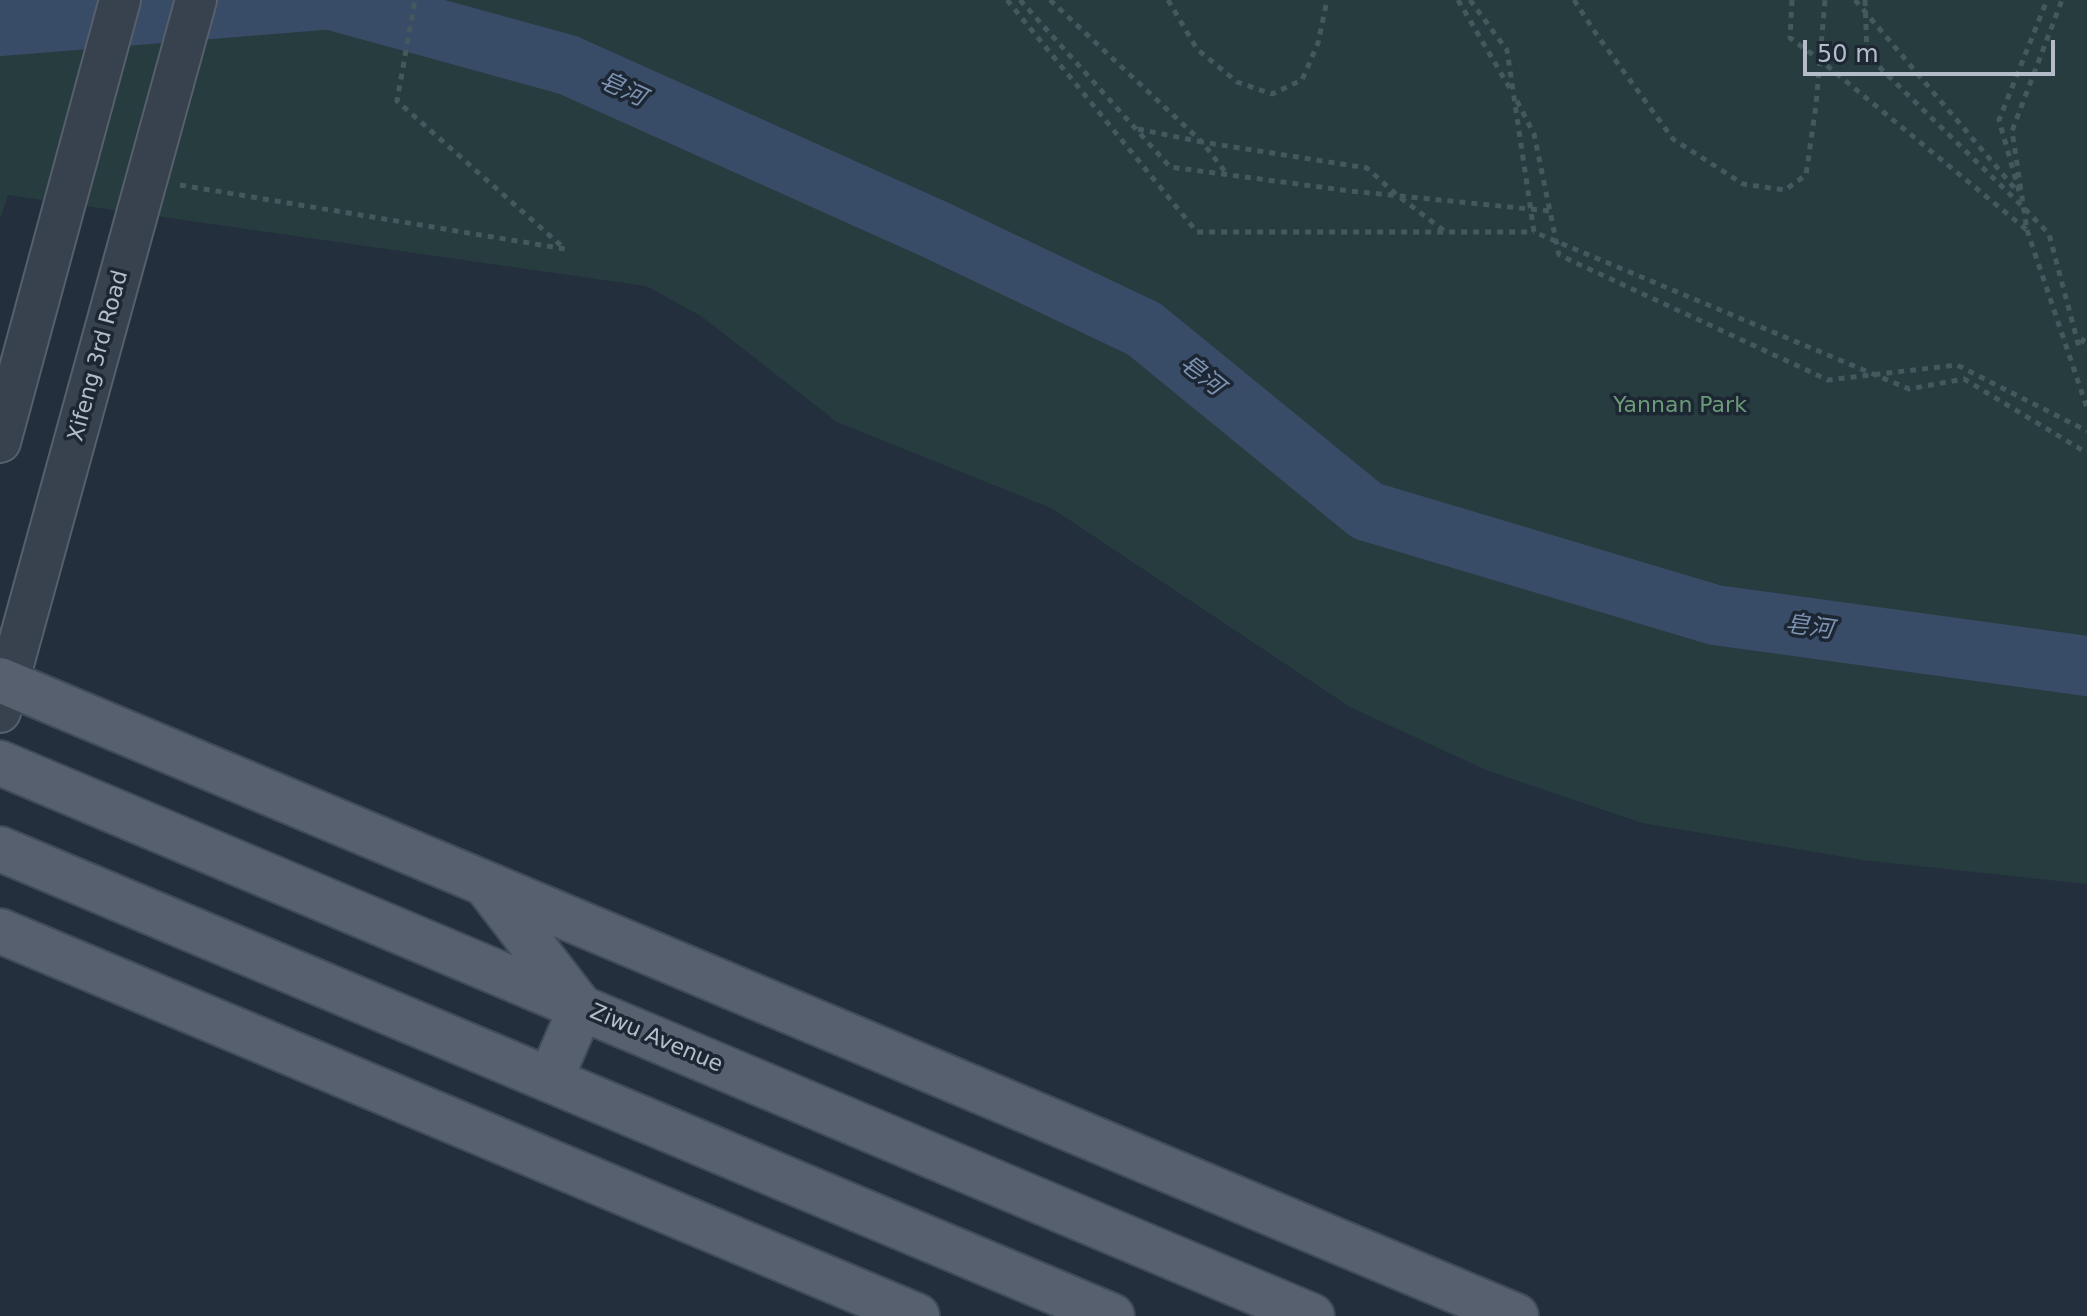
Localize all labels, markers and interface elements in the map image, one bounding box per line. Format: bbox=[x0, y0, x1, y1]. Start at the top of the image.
scale bar bbox=[1807, 24, 2059, 74]
text: 50 m bbox=[1817, 40, 1879, 68]
water label: 皂河 bbox=[594, 67, 650, 113]
street label: Xifeng 3rd Road bbox=[63, 267, 135, 445]
water label: 皂河 bbox=[1173, 350, 1229, 402]
park label: Yannan Park bbox=[1613, 393, 1747, 419]
water label: 皂河 bbox=[1783, 610, 1835, 646]
street label: Ziwu Avenue bbox=[586, 999, 726, 1079]

